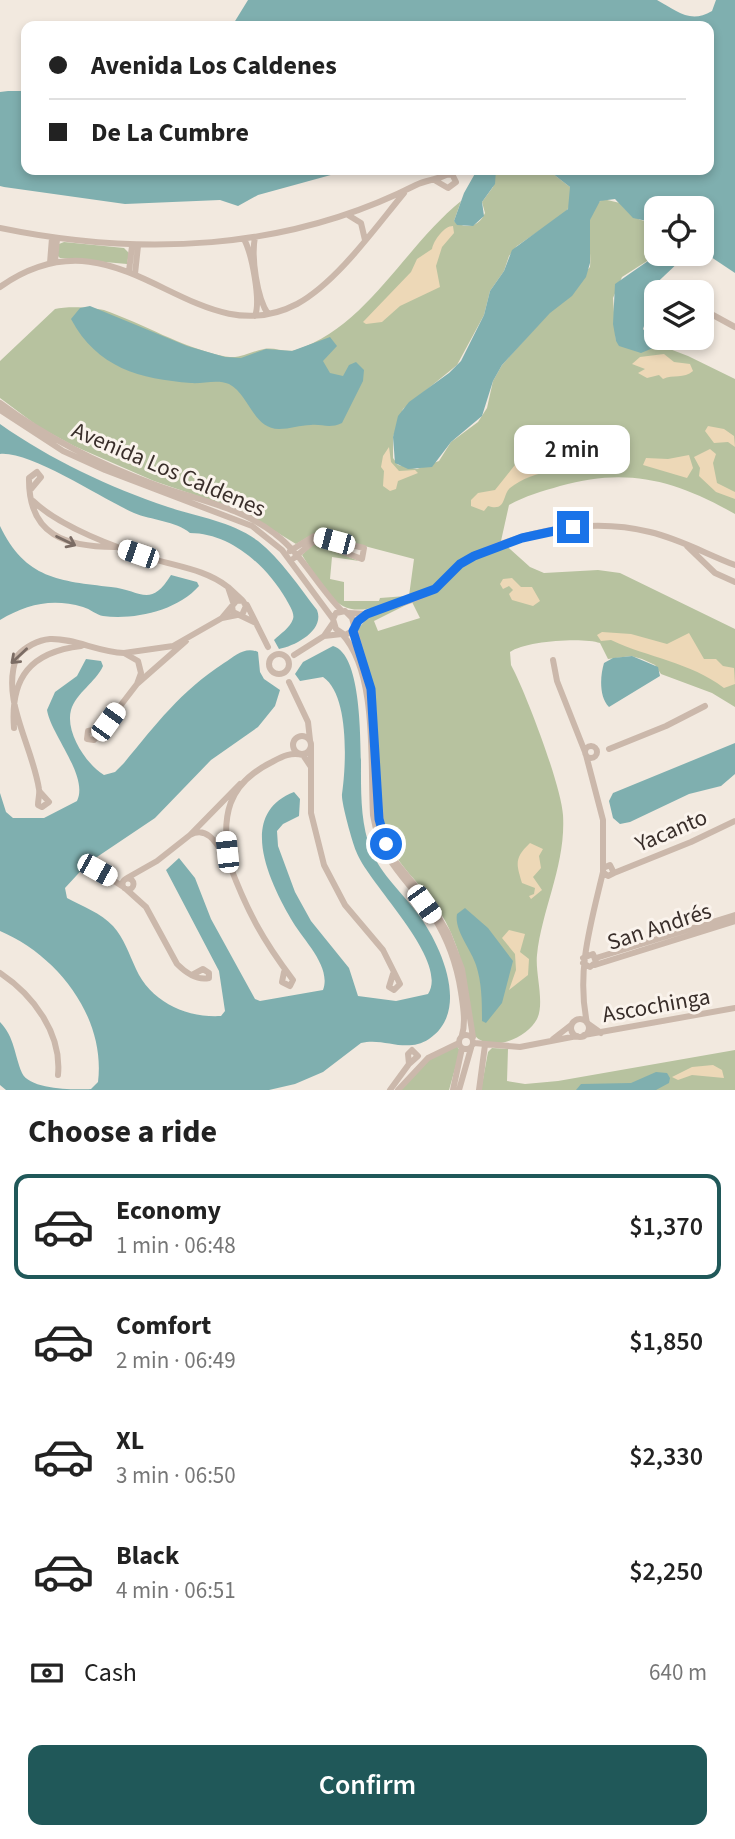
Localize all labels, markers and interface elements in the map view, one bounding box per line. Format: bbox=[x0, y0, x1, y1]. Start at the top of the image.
text: Avenida Los Caldenes bbox=[91, 47, 337, 84]
text: De La Cumbre bbox=[91, 114, 249, 151]
map controls bbox=[644, 196, 714, 350]
button: locate bbox=[644, 196, 714, 266]
button: layers bbox=[644, 280, 714, 350]
street label: Avenida Los Caldenes bbox=[67, 414, 271, 525]
callout: 2 min bbox=[515, 426, 631, 475]
text: 2 min bbox=[545, 433, 599, 466]
route end bbox=[557, 511, 589, 543]
car bbox=[311, 525, 358, 557]
one-way arrow bbox=[55, 534, 76, 548]
car bbox=[115, 537, 162, 571]
one-way arrow bbox=[11, 647, 28, 664]
car bbox=[88, 699, 129, 745]
street label: Yacanto bbox=[629, 801, 712, 861]
route start bbox=[370, 828, 402, 860]
car bbox=[215, 830, 240, 874]
car bbox=[74, 851, 121, 889]
car bbox=[404, 881, 445, 927]
street label: San Andrés bbox=[603, 894, 715, 959]
street label: Ascochinga bbox=[599, 980, 713, 1031]
text: Choose a ride bbox=[28, 1109, 217, 1155]
text: Economy bbox=[116, 1192, 221, 1229]
icon: car bbox=[32, 1195, 95, 1258]
text: $1,370 bbox=[629, 1208, 703, 1245]
text: 1 min · 06:48 bbox=[116, 1229, 236, 1262]
text: Comfort bbox=[116, 1307, 211, 1344]
icon: car bbox=[32, 1310, 95, 1373]
text: $1,850 bbox=[629, 1323, 703, 1360]
text: 2 min · 06:49 bbox=[116, 1344, 236, 1377]
text: XL bbox=[116, 1422, 144, 1459]
icon: car bbox=[32, 1425, 95, 1488]
text: $2,330 bbox=[629, 1438, 703, 1475]
text: 3 min · 06:50 bbox=[116, 1459, 236, 1492]
text: Black bbox=[116, 1537, 179, 1574]
icon: car bbox=[32, 1540, 95, 1603]
text: $2,250 bbox=[629, 1553, 703, 1590]
text: 4 min · 06:51 bbox=[116, 1574, 236, 1607]
icon: cash bbox=[28, 1654, 66, 1692]
text: Cash bbox=[84, 1654, 137, 1691]
text: 640 m bbox=[649, 1656, 707, 1689]
button: Confirm bbox=[28, 1745, 707, 1825]

